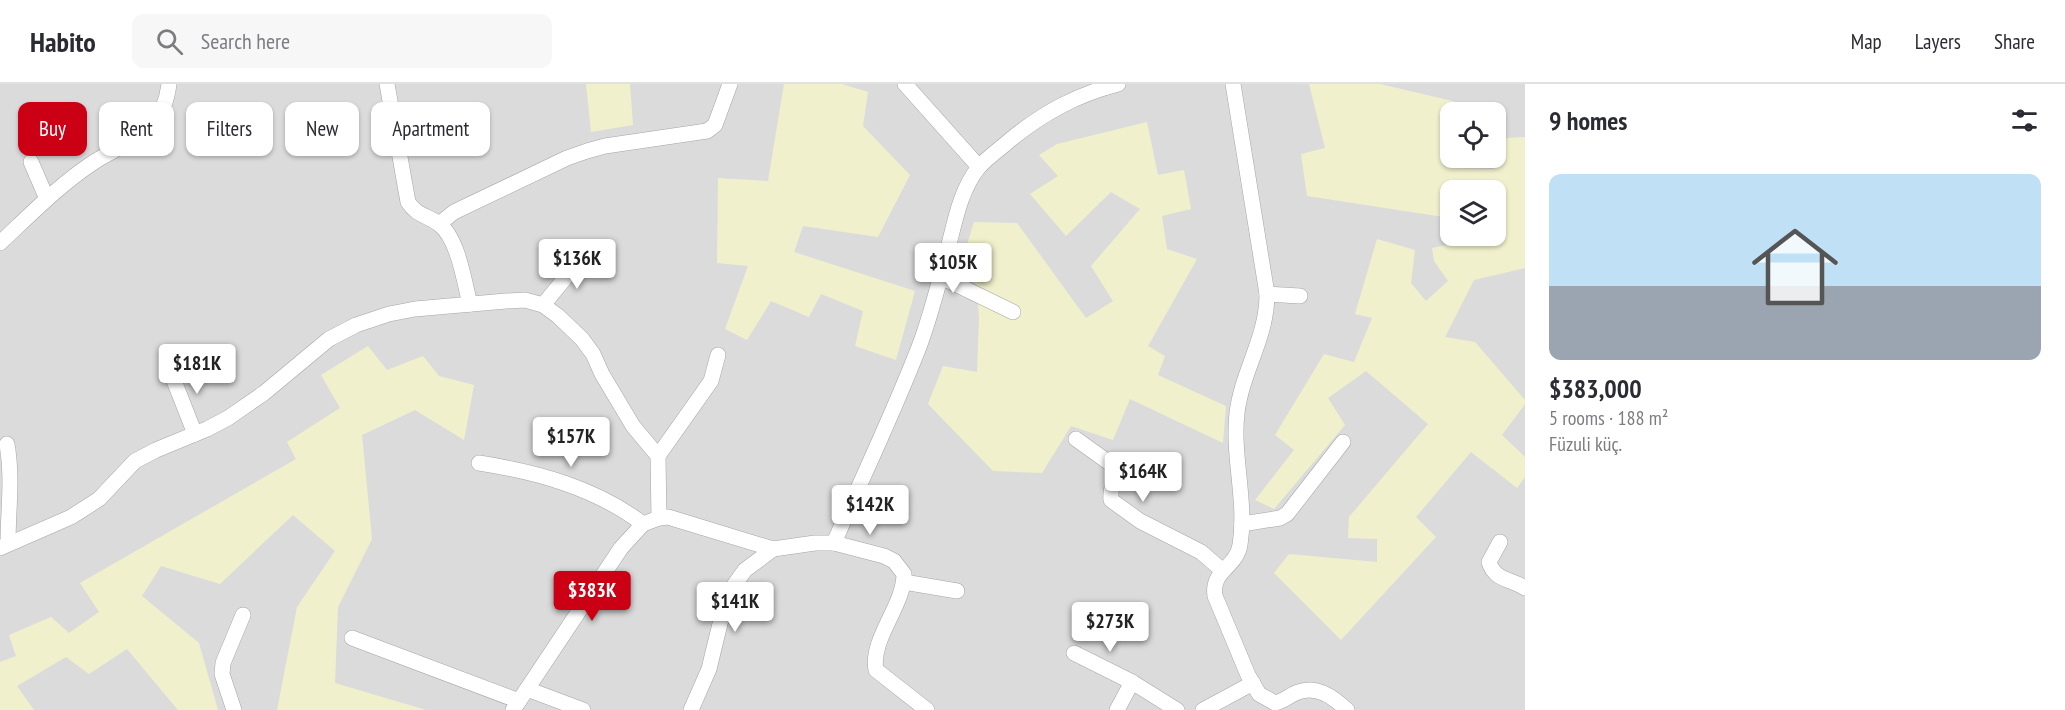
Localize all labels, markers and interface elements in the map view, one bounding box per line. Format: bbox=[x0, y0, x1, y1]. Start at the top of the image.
search box bbox=[132, 14, 552, 68]
text: Habito bbox=[30, 23, 96, 60]
icon: search bbox=[153, 25, 186, 58]
text: Search here bbox=[201, 27, 290, 55]
text: Map bbox=[1851, 28, 1882, 55]
text: Layers bbox=[1915, 28, 1961, 55]
text: Share bbox=[1994, 28, 2035, 55]
chip: Buy bbox=[18, 102, 87, 156]
chip: Rent bbox=[99, 102, 174, 156]
chip: Filters bbox=[186, 102, 273, 156]
chip: New bbox=[285, 102, 359, 156]
chip: Apartment bbox=[371, 102, 490, 156]
map controls bbox=[1440, 102, 1506, 246]
button: locate bbox=[1440, 102, 1506, 168]
text: 9 homes bbox=[1549, 104, 1627, 137]
icon: filters bbox=[2008, 104, 2041, 137]
button: layers bbox=[1440, 180, 1506, 246]
icon: home bbox=[1741, 213, 1849, 321]
pin: $136K bbox=[535, 239, 619, 290]
pin: $105K bbox=[911, 243, 995, 294]
text: $136K bbox=[553, 245, 601, 271]
text: $105K bbox=[929, 249, 977, 275]
pin: $181K bbox=[155, 344, 239, 395]
text: $181K bbox=[173, 350, 221, 376]
text: $383,000 bbox=[1549, 372, 1642, 405]
text: 5 rooms · 188 m² bbox=[1549, 405, 1668, 431]
pin: $157K bbox=[529, 417, 613, 468]
text: $157K bbox=[547, 423, 595, 449]
text: Füzuli küç. bbox=[1549, 431, 1622, 457]
pin: $164K bbox=[1101, 452, 1185, 503]
text: $164K bbox=[1119, 458, 1167, 484]
pin: $142K bbox=[828, 485, 912, 536]
text: $142K bbox=[846, 491, 894, 517]
pin: $383K bbox=[550, 571, 634, 622]
text: $383K bbox=[568, 577, 616, 603]
pin: $141K bbox=[693, 582, 777, 633]
text: $141K bbox=[711, 588, 759, 614]
pin: $273K bbox=[1068, 602, 1152, 653]
text: $273K bbox=[1086, 608, 1134, 634]

